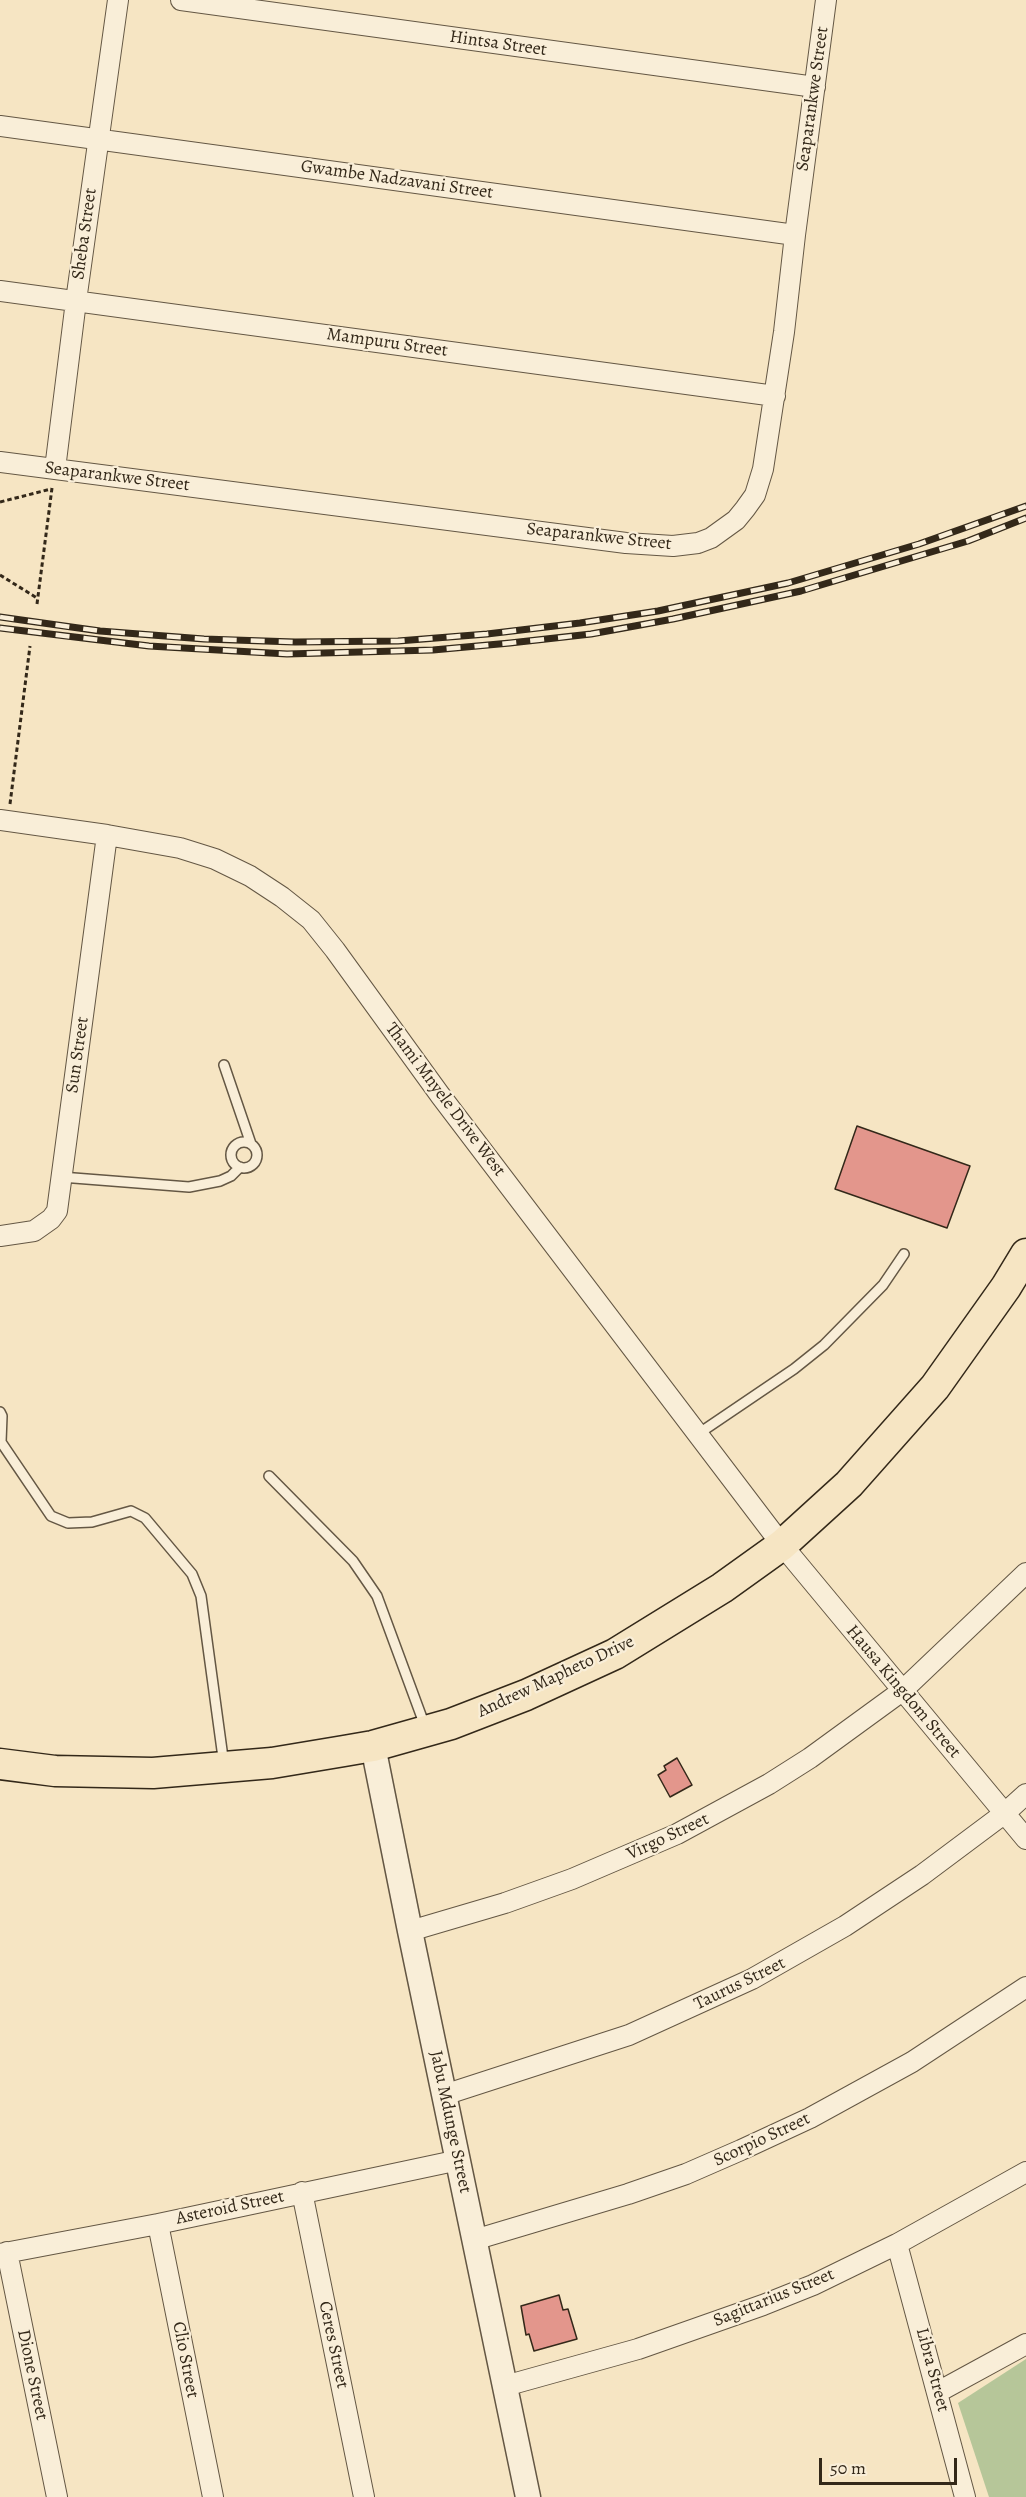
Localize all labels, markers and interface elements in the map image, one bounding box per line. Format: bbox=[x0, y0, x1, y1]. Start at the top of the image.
street label: Seaparankwe Street bbox=[792, 25, 834, 173]
street label: Hintsa Street bbox=[448, 27, 548, 61]
street label: Gwambe Nadzavani Street bbox=[299, 156, 495, 204]
street label: Sheba Street bbox=[68, 187, 102, 281]
street label: Mampuru Street bbox=[325, 324, 449, 362]
street label: Seaparankwe Street bbox=[43, 457, 191, 497]
street label: Seaparankwe Street bbox=[525, 519, 673, 555]
street label: Sun Street bbox=[62, 1015, 94, 1095]
street label: Thami Mnyele Drive West bbox=[380, 1019, 510, 1181]
street label: Hausa Kingdom Street bbox=[841, 1621, 965, 1763]
street label: Andrew Mapheto Drive bbox=[474, 1631, 638, 1723]
street label: Virgo Street bbox=[624, 1809, 712, 1865]
street label: Taurus Street bbox=[691, 1953, 789, 2015]
street label: Jabu Mdunge Street bbox=[424, 2049, 476, 2195]
street label: Scorpio Street bbox=[710, 2108, 814, 2172]
street label: Asteroid Street bbox=[174, 2186, 286, 2230]
street label: Sagittarius Street bbox=[710, 2264, 838, 2332]
street label: Ceres Street bbox=[313, 2299, 353, 2391]
street label: Clio Street bbox=[167, 2320, 203, 2400]
street label: Libra Street bbox=[910, 2326, 954, 2414]
street label: Dione Street bbox=[12, 2328, 52, 2422]
scale bar bbox=[822, 2446, 960, 2484]
text: 50 m bbox=[830, 2456, 866, 2480]

